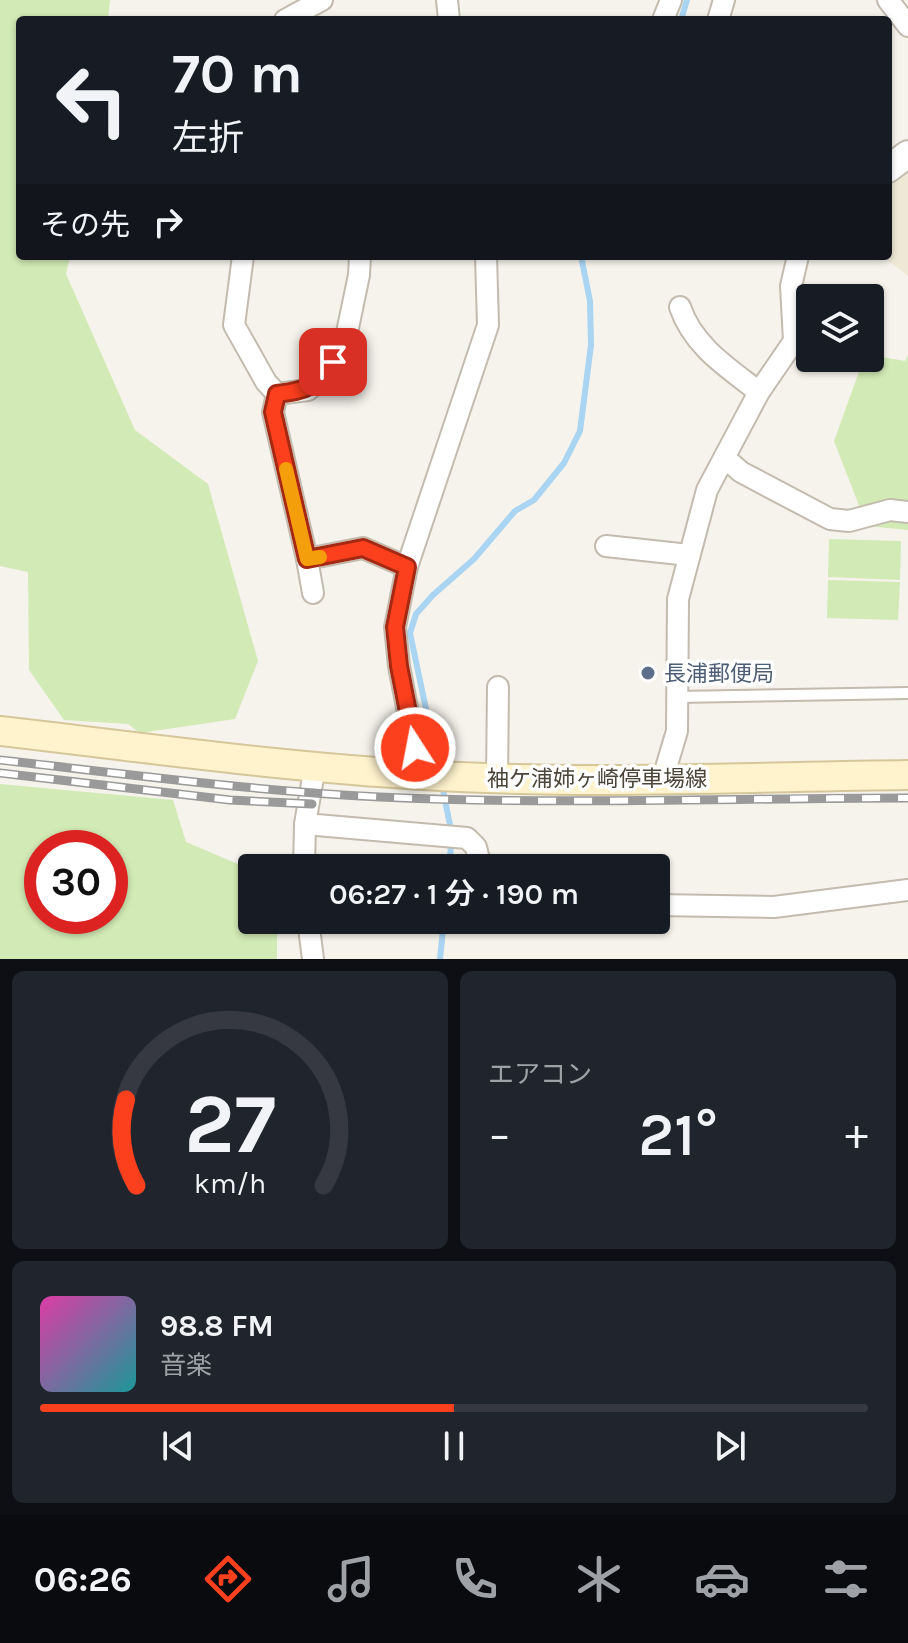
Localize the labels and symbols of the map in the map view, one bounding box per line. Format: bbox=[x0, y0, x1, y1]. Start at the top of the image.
pin bbox=[299, 328, 367, 396]
place label: 長浦郵便局 bbox=[664, 661, 774, 687]
marker: 長浦郵便局 bbox=[639, 664, 657, 682]
position arrow bbox=[373, 706, 457, 790]
street label: 袖ケ浦姉ヶ崎停車場線 bbox=[487, 766, 707, 792]
speed limit sign: 30 bbox=[24, 830, 128, 934]

